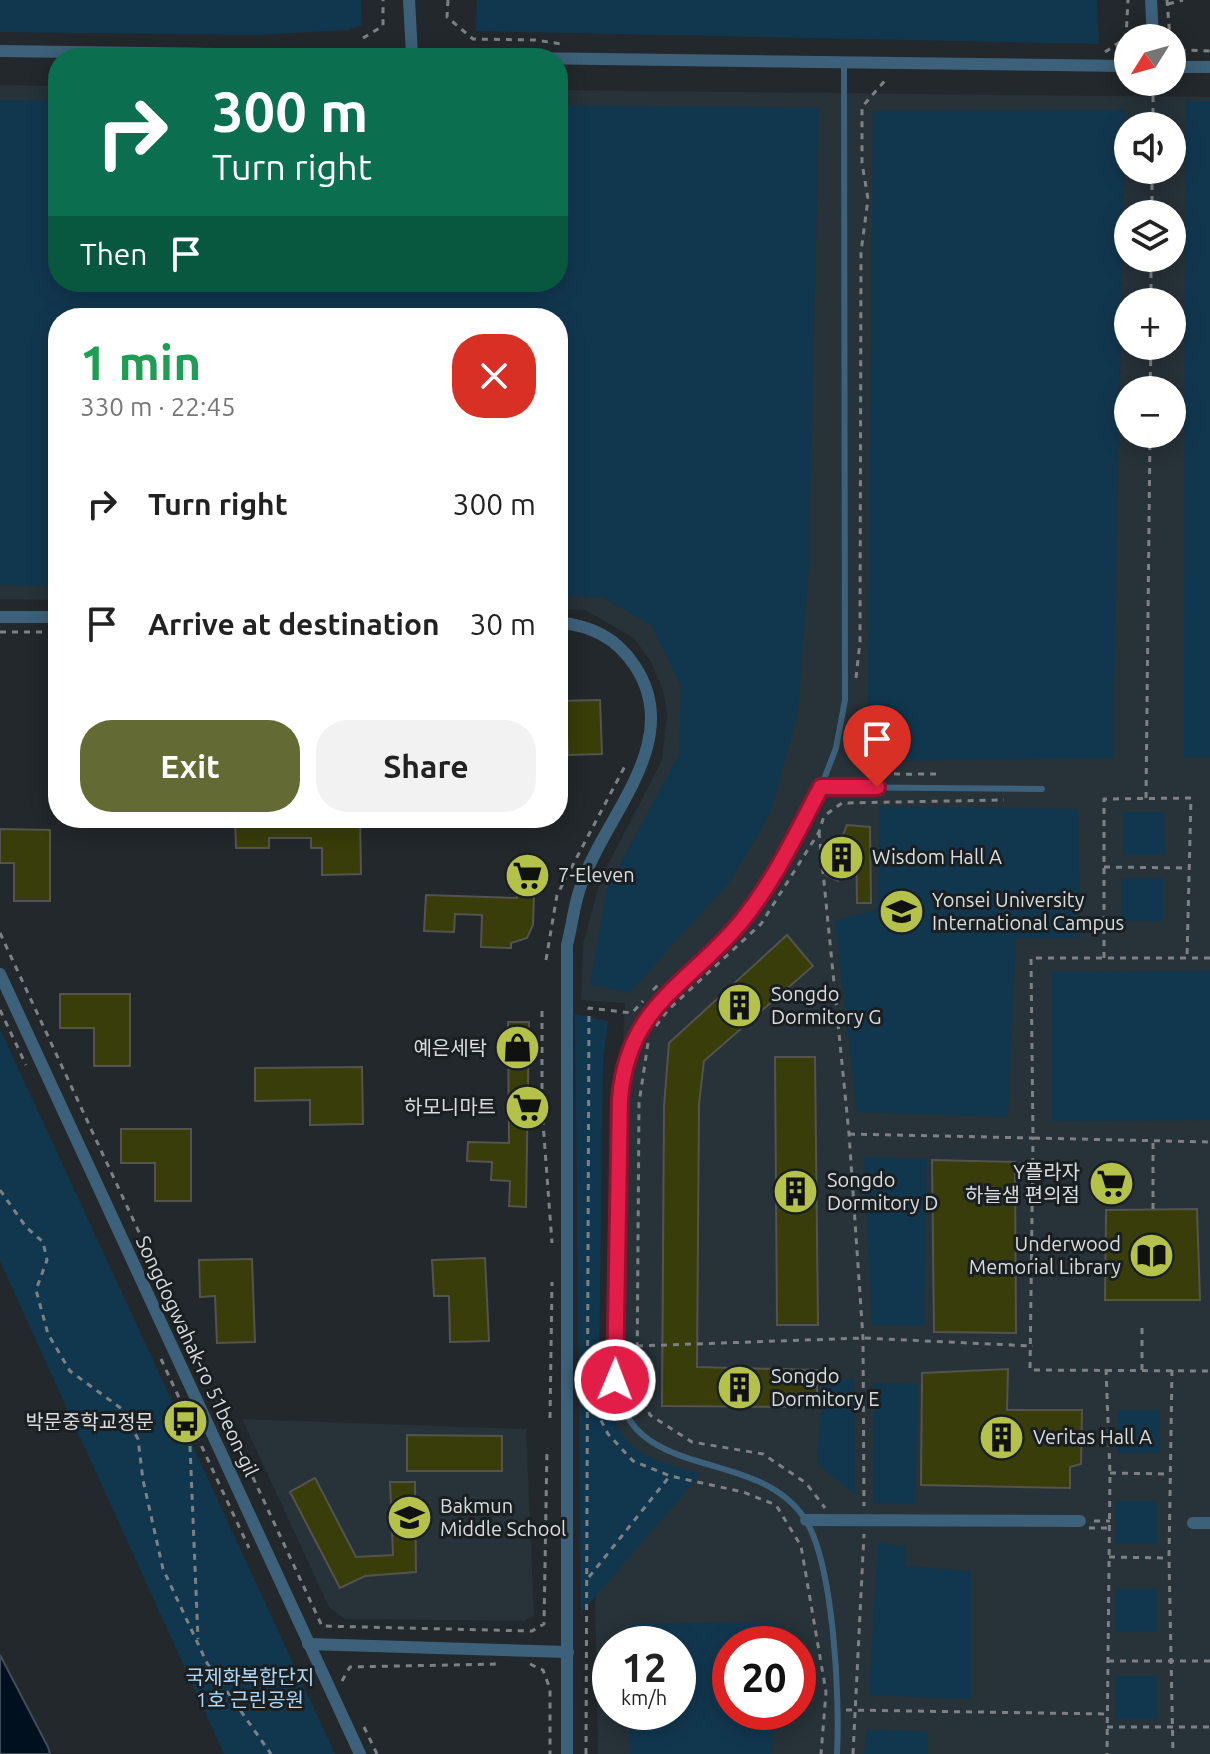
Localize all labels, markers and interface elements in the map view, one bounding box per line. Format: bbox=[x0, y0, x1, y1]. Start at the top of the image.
north arrow bbox=[1114, 24, 1186, 96]
map controls bbox=[1114, 24, 1186, 448]
icon: right bbox=[80, 80, 184, 184]
text: 300 m bbox=[212, 80, 368, 143]
button: sound bbox=[1114, 112, 1186, 184]
text: Turn right bbox=[212, 146, 372, 187]
button: layers bbox=[1114, 200, 1186, 272]
icon: arrive bbox=[164, 232, 208, 276]
text: Then bbox=[80, 237, 148, 271]
button: + bbox=[1114, 288, 1186, 360]
button: close bbox=[452, 334, 536, 418]
text: 1 min bbox=[80, 335, 201, 389]
button: − bbox=[1114, 376, 1186, 448]
text: 330 m · 22:45 bbox=[80, 392, 236, 421]
icon: right bbox=[80, 482, 124, 526]
text: Turn right bbox=[148, 487, 288, 521]
text: 300 m bbox=[452, 487, 536, 521]
icon: arrive bbox=[80, 602, 124, 646]
text: Arrive at destination bbox=[148, 607, 440, 641]
text: 30 m bbox=[469, 607, 536, 641]
pin bbox=[843, 705, 911, 787]
icon: arrive bbox=[855, 717, 899, 761]
button: Exit bbox=[80, 720, 300, 812]
button: Share bbox=[316, 720, 536, 812]
building icon: Wisdom Hall A bbox=[817, 833, 865, 881]
place label: Wisdom Hall A bbox=[872, 845, 1002, 868]
supermarket icon: 7-Eleven bbox=[503, 851, 551, 899]
place label: 7-Eleven bbox=[558, 863, 635, 886]
school or university icon: Yonsei University International Campus bbox=[877, 887, 925, 935]
place label: Yonsei University International Campus bbox=[932, 888, 1124, 934]
building icon: Songdo Dormitory G bbox=[716, 981, 764, 1029]
place label: Songdo Dormitory G bbox=[771, 982, 882, 1028]
shop icon: 예은세탁 bbox=[494, 1024, 542, 1072]
place label: 예은세탁 bbox=[413, 1036, 487, 1059]
supermarket icon: 하모니마트 bbox=[503, 1083, 551, 1131]
place label: 하모니마트 bbox=[404, 1095, 496, 1118]
supermarket icon: Y플라자 하늘샘 편의점 bbox=[1087, 1159, 1135, 1207]
place label: Y플라자 하늘샘 편의점 bbox=[965, 1160, 1080, 1206]
building icon: Songdo Dormitory D bbox=[772, 1167, 820, 1215]
place label: Songdo Dormitory D bbox=[827, 1168, 938, 1214]
library icon: Underwood Memorial Library bbox=[1128, 1231, 1176, 1279]
street label: Songdogwahak-ro 51beon-gil bbox=[132, 1232, 263, 1480]
place label: Underwood Memorial Library bbox=[969, 1232, 1121, 1278]
position arrow bbox=[573, 1338, 657, 1422]
building icon: Songdo Dormitory E bbox=[716, 1364, 764, 1412]
place label: Songdo Dormitory E bbox=[771, 1364, 880, 1410]
bus stop icon: 박문중학교정문 bbox=[161, 1398, 209, 1446]
place label: 박문중학교정문 bbox=[25, 1410, 154, 1433]
building icon: Veritas Hall A bbox=[978, 1413, 1026, 1461]
place label: Veritas Hall A bbox=[1033, 1425, 1152, 1448]
school or university icon: Bakmun Middle School bbox=[385, 1494, 433, 1542]
place label: Bakmun Middle School bbox=[440, 1494, 566, 1540]
speed limit sign: 20 bbox=[712, 1626, 816, 1730]
text: 12 bbox=[621, 1645, 667, 1690]
park label: 국제화복합단지 1호 근린공원 bbox=[186, 1665, 314, 1711]
text: km/h bbox=[621, 1686, 667, 1709]

